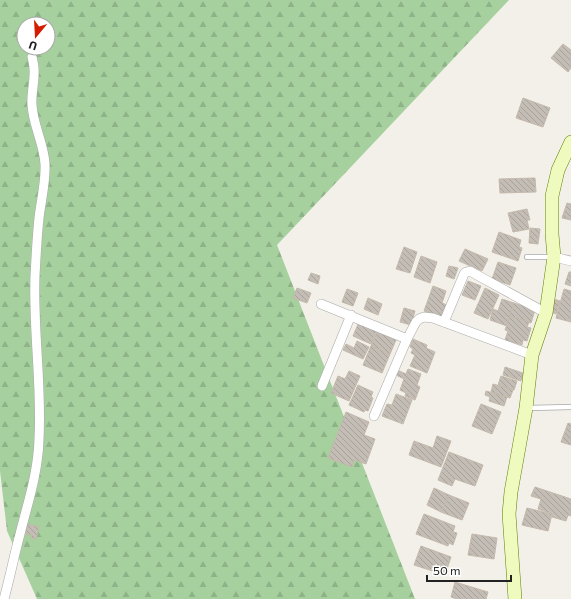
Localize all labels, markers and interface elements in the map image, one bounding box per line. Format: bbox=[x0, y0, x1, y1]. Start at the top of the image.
north arrow bbox=[16, 16, 56, 56]
text: U bbox=[27, 39, 39, 53]
scale bar bbox=[427, 557, 511, 583]
text: 50 m bbox=[433, 563, 461, 577]

